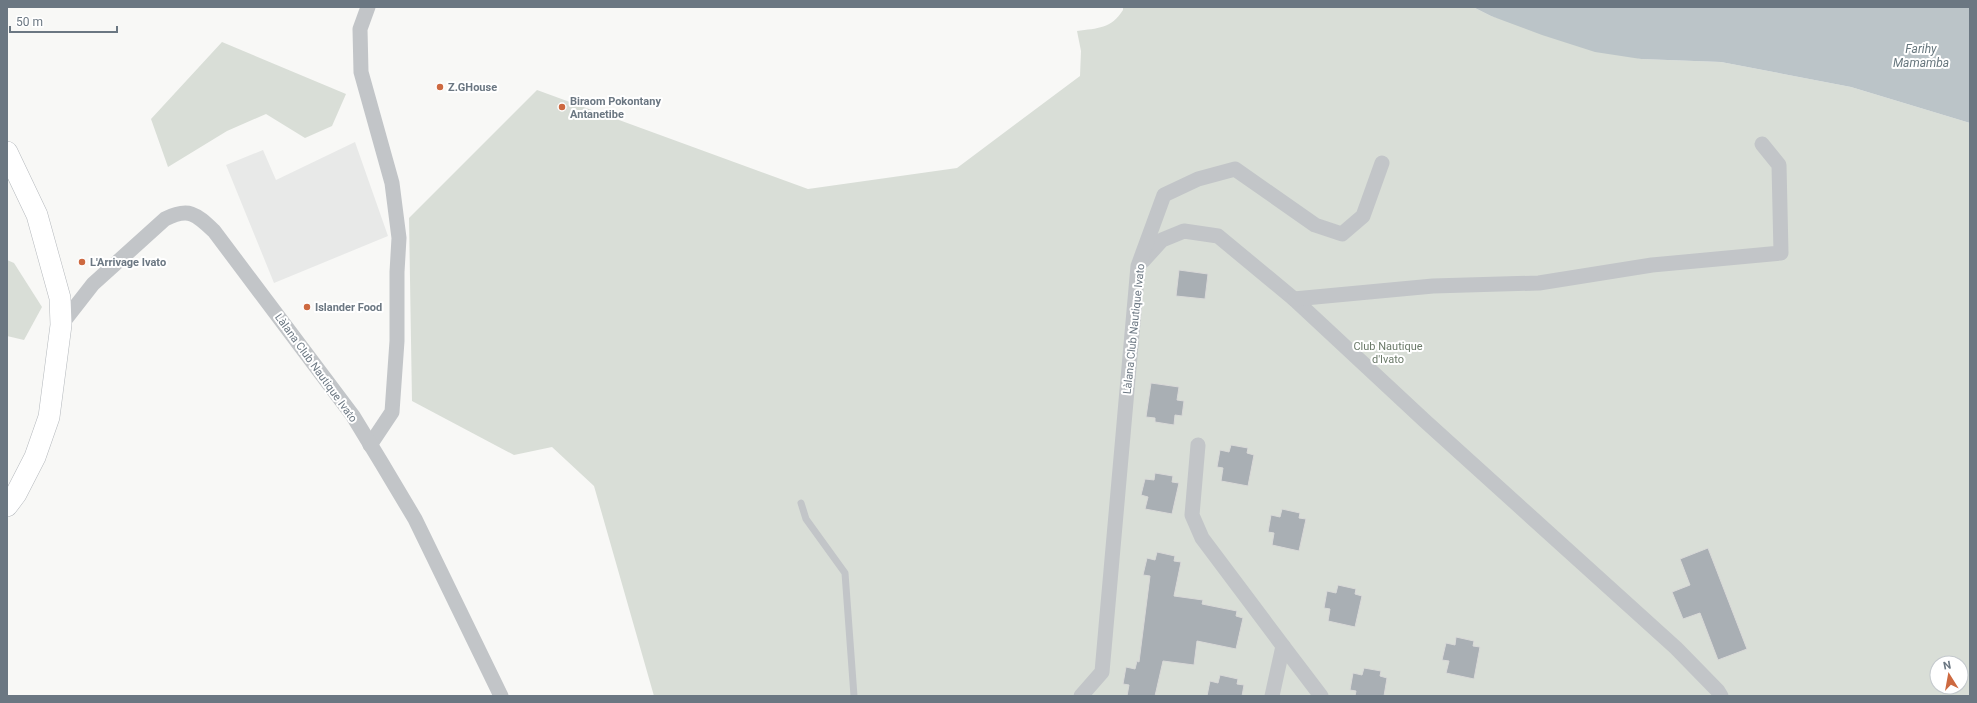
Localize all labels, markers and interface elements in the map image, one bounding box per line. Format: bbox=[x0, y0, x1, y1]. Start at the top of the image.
scale bar bbox=[10, 8, 117, 34]
text: 50 m bbox=[16, 15, 43, 29]
water label: Farihy Mamamba bbox=[1893, 42, 1949, 70]
place label: Z.GHouse bbox=[448, 81, 497, 94]
marker: Z.GHouse bbox=[435, 82, 445, 92]
place label: Biraom Pokontany Antanetibe bbox=[570, 95, 661, 121]
marker: Biraom Pokontany Antanetibe bbox=[557, 102, 567, 112]
place label: L'Arrivage Ivato bbox=[90, 256, 166, 269]
marker: L'Arrivage Ivato bbox=[77, 257, 87, 267]
street label: Làlana Club Nautique Ivato bbox=[1121, 263, 1147, 395]
place label: Islander Food bbox=[315, 301, 382, 314]
marker: Islander Food bbox=[302, 302, 312, 312]
street label: Làlana Club Nautique Ivato bbox=[272, 311, 360, 425]
park label: Club Nautique d'Ivato bbox=[1353, 340, 1423, 366]
north arrow bbox=[1929, 655, 1969, 695]
text: N bbox=[1942, 659, 1952, 673]

